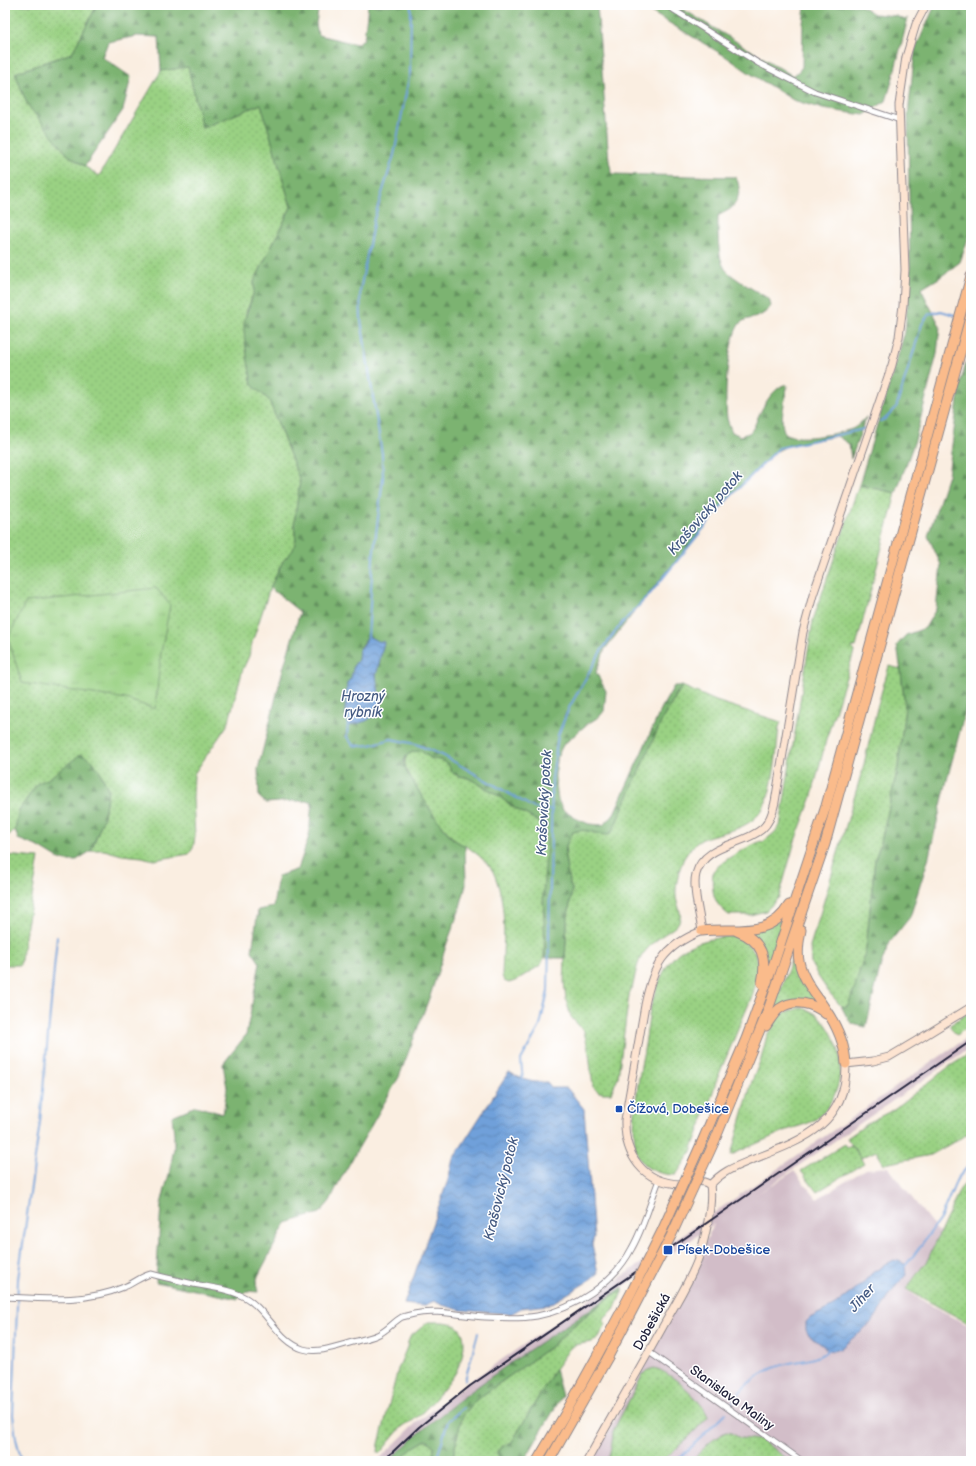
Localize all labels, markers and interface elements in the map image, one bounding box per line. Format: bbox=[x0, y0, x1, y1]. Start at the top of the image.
water label: Krašovický potok bbox=[664, 467, 747, 558]
water label: Hrozný rybník bbox=[341, 688, 386, 721]
water label: Krašovický potok bbox=[533, 749, 555, 856]
place label: Čížová, Dobešice bbox=[627, 1100, 729, 1117]
marker: Čížová, Dobešice bbox=[614, 1104, 624, 1114]
water label: Krašovický potok bbox=[480, 1135, 522, 1242]
place label: Písek-Dobešice bbox=[677, 1242, 770, 1258]
marker: Písek-Dobešice bbox=[662, 1244, 674, 1256]
water label: Jiher bbox=[844, 1280, 879, 1316]
street label: Dobešická bbox=[630, 1291, 674, 1353]
street label: Stanislava Maliny bbox=[687, 1362, 777, 1434]

